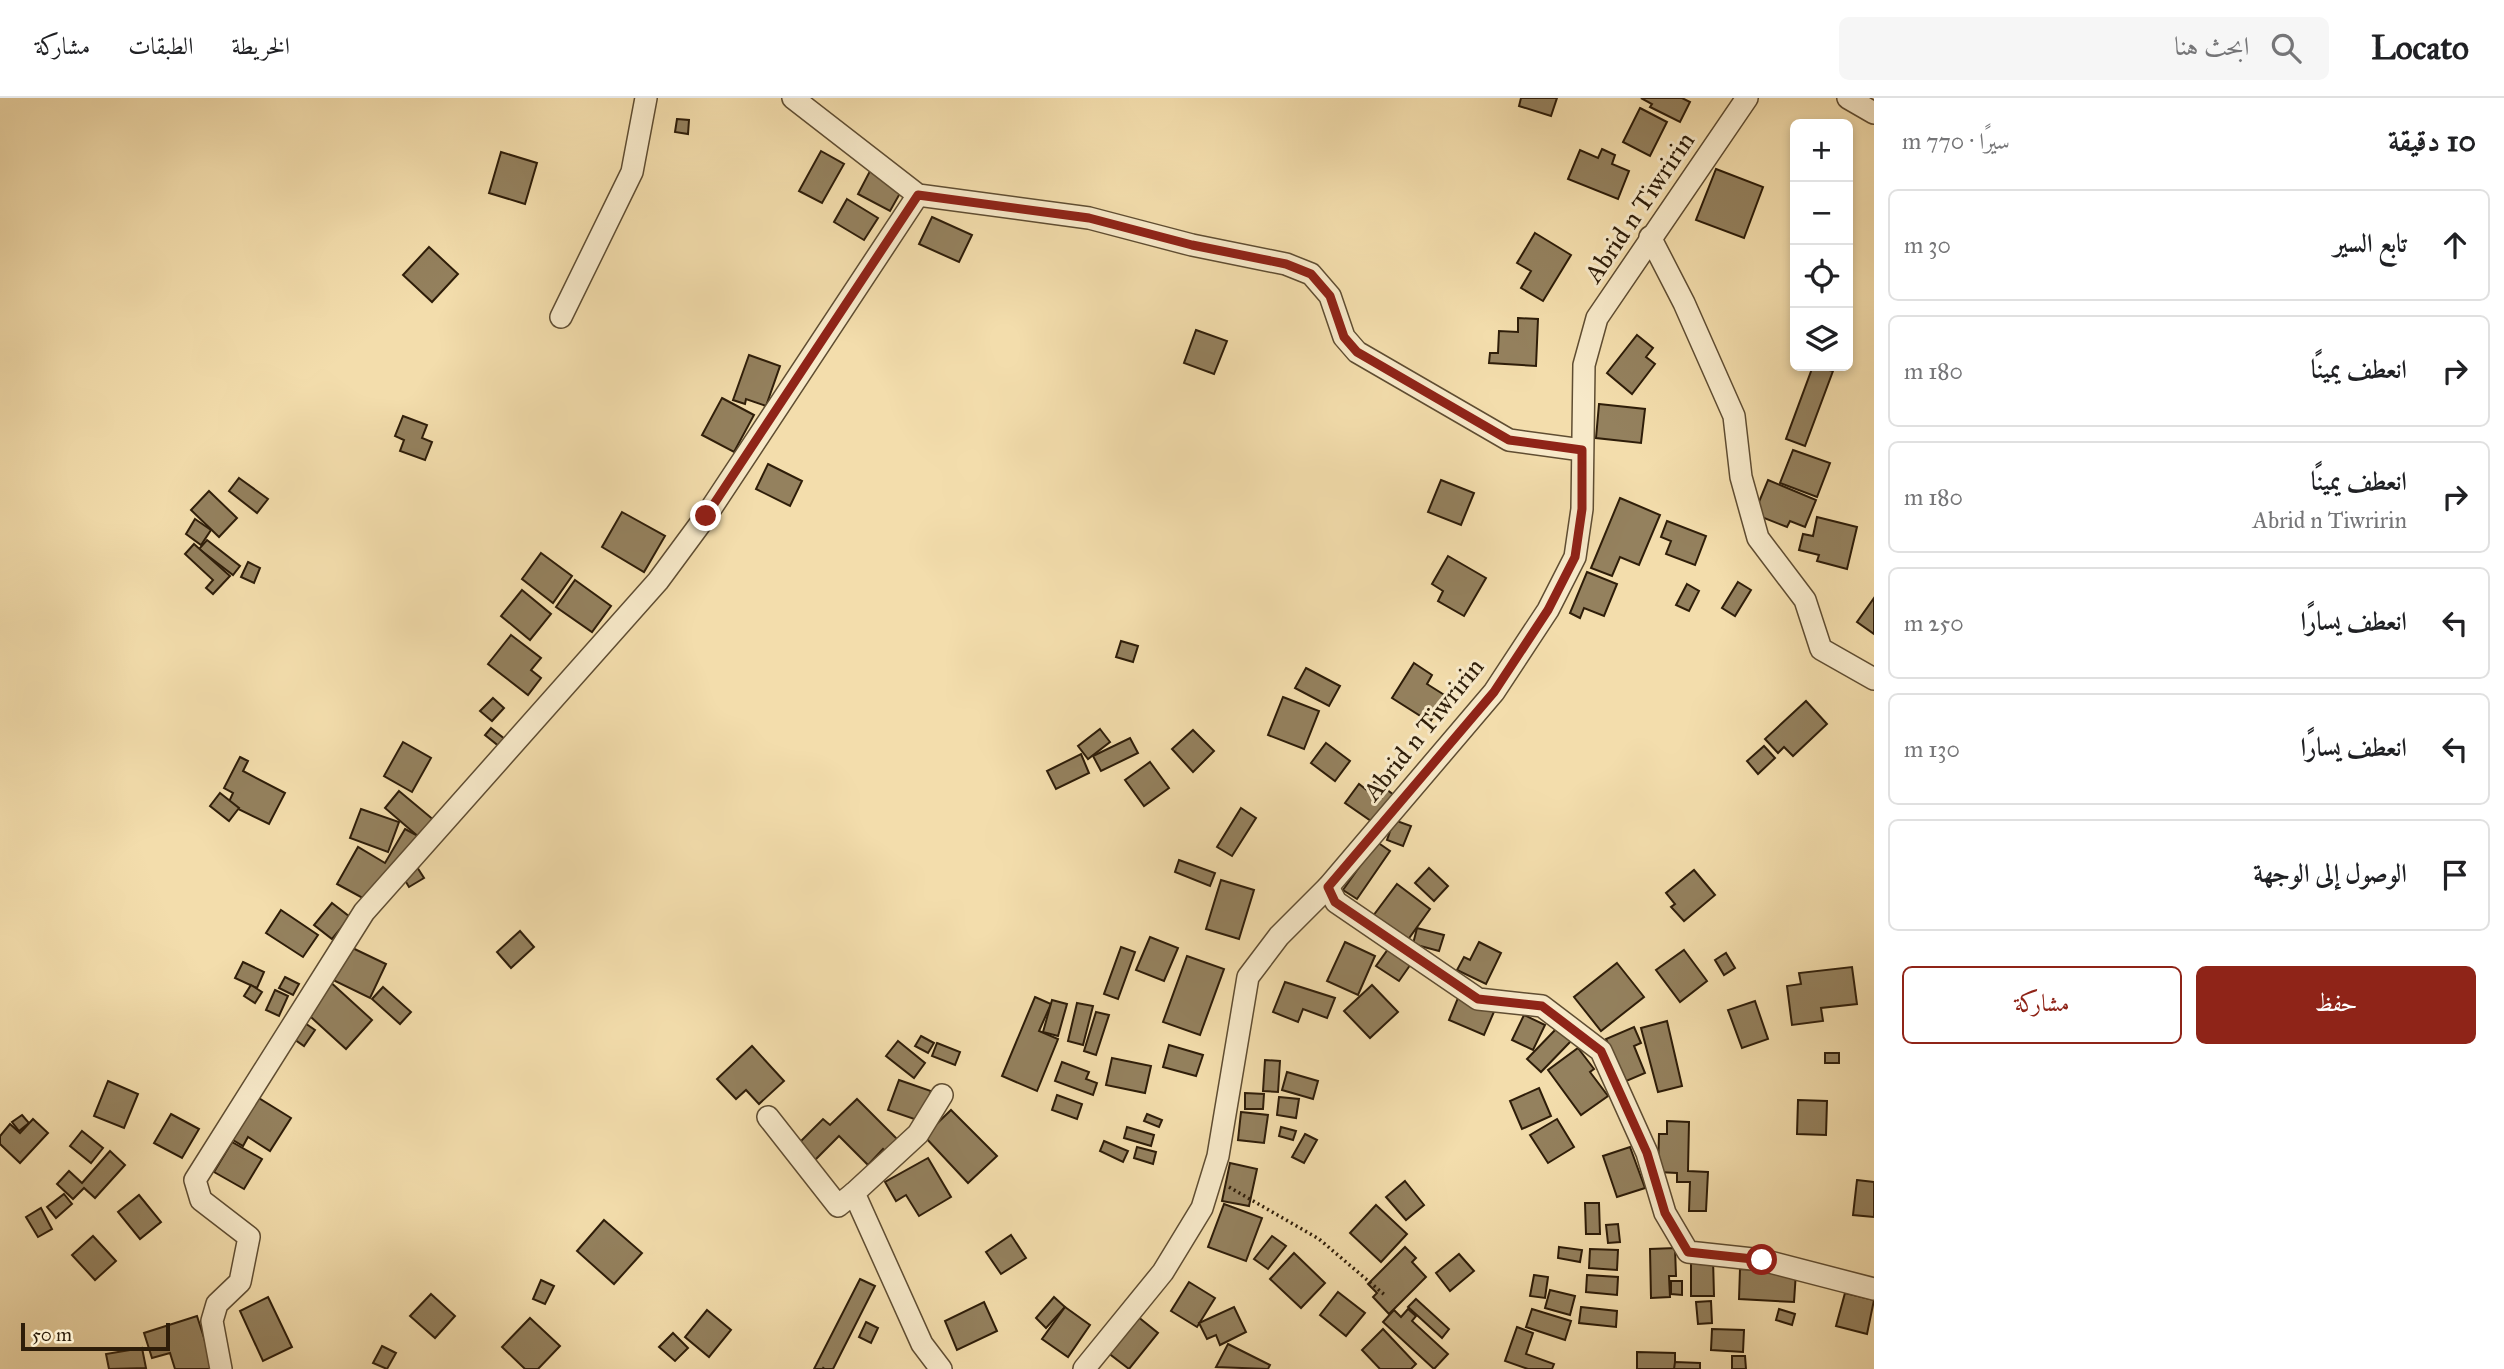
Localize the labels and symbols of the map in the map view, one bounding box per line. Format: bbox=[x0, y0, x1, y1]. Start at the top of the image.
street label: Abrid n Tiwririn bbox=[1576, 126, 1701, 289]
route end bbox=[690, 500, 721, 531]
street label: Abrid n Tiwririn bbox=[1355, 651, 1490, 808]
route start bbox=[1746, 1244, 1777, 1275]
scale bar bbox=[21, 1320, 170, 1352]

